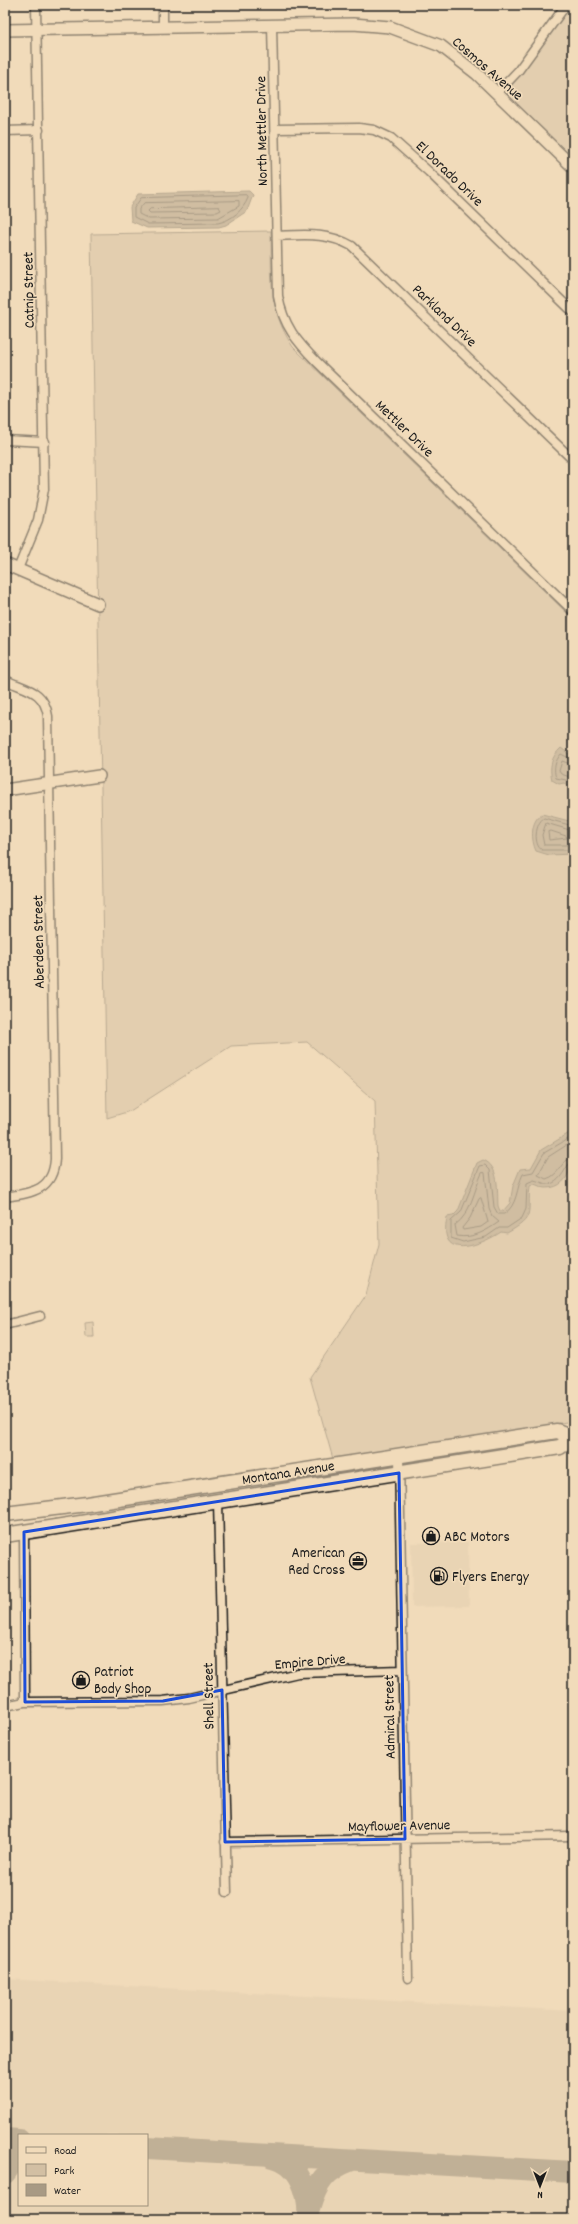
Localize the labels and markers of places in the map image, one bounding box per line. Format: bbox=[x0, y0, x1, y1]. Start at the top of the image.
shop icon: ABC Motors bbox=[421, 1526, 441, 1546]
place label: ABC Motors bbox=[444, 1527, 510, 1549]
place label: American Red Cross bbox=[288, 1543, 345, 1582]
office icon: American Red Cross bbox=[348, 1551, 368, 1571]
fuel station icon: Flyers Energy bbox=[429, 1566, 449, 1586]
place label: Flyers Energy bbox=[452, 1567, 530, 1589]
place label: Patriot Body Shop bbox=[94, 1662, 151, 1701]
shop icon: Patriot Body Shop bbox=[71, 1670, 91, 1690]

